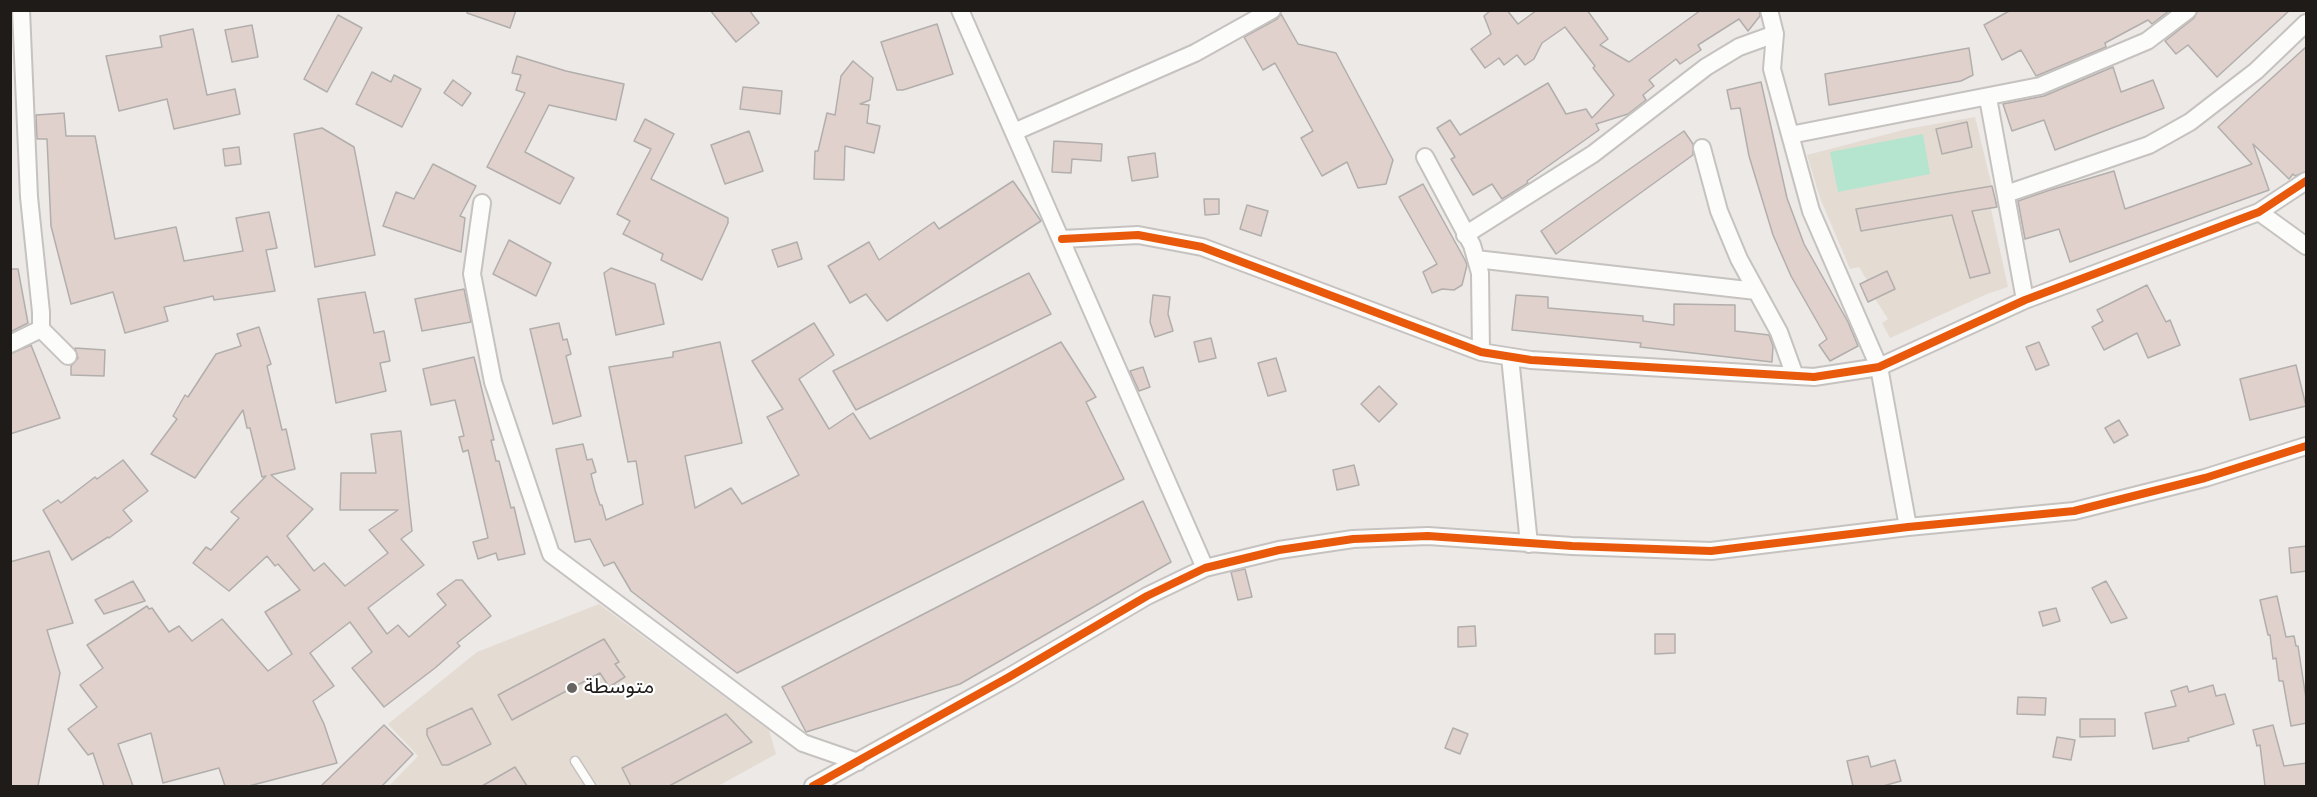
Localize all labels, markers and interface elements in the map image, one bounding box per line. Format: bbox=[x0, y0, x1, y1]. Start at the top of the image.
place label: متوسطة bbox=[584, 675, 654, 701]
marker: متوسطة bbox=[565, 681, 579, 695]

